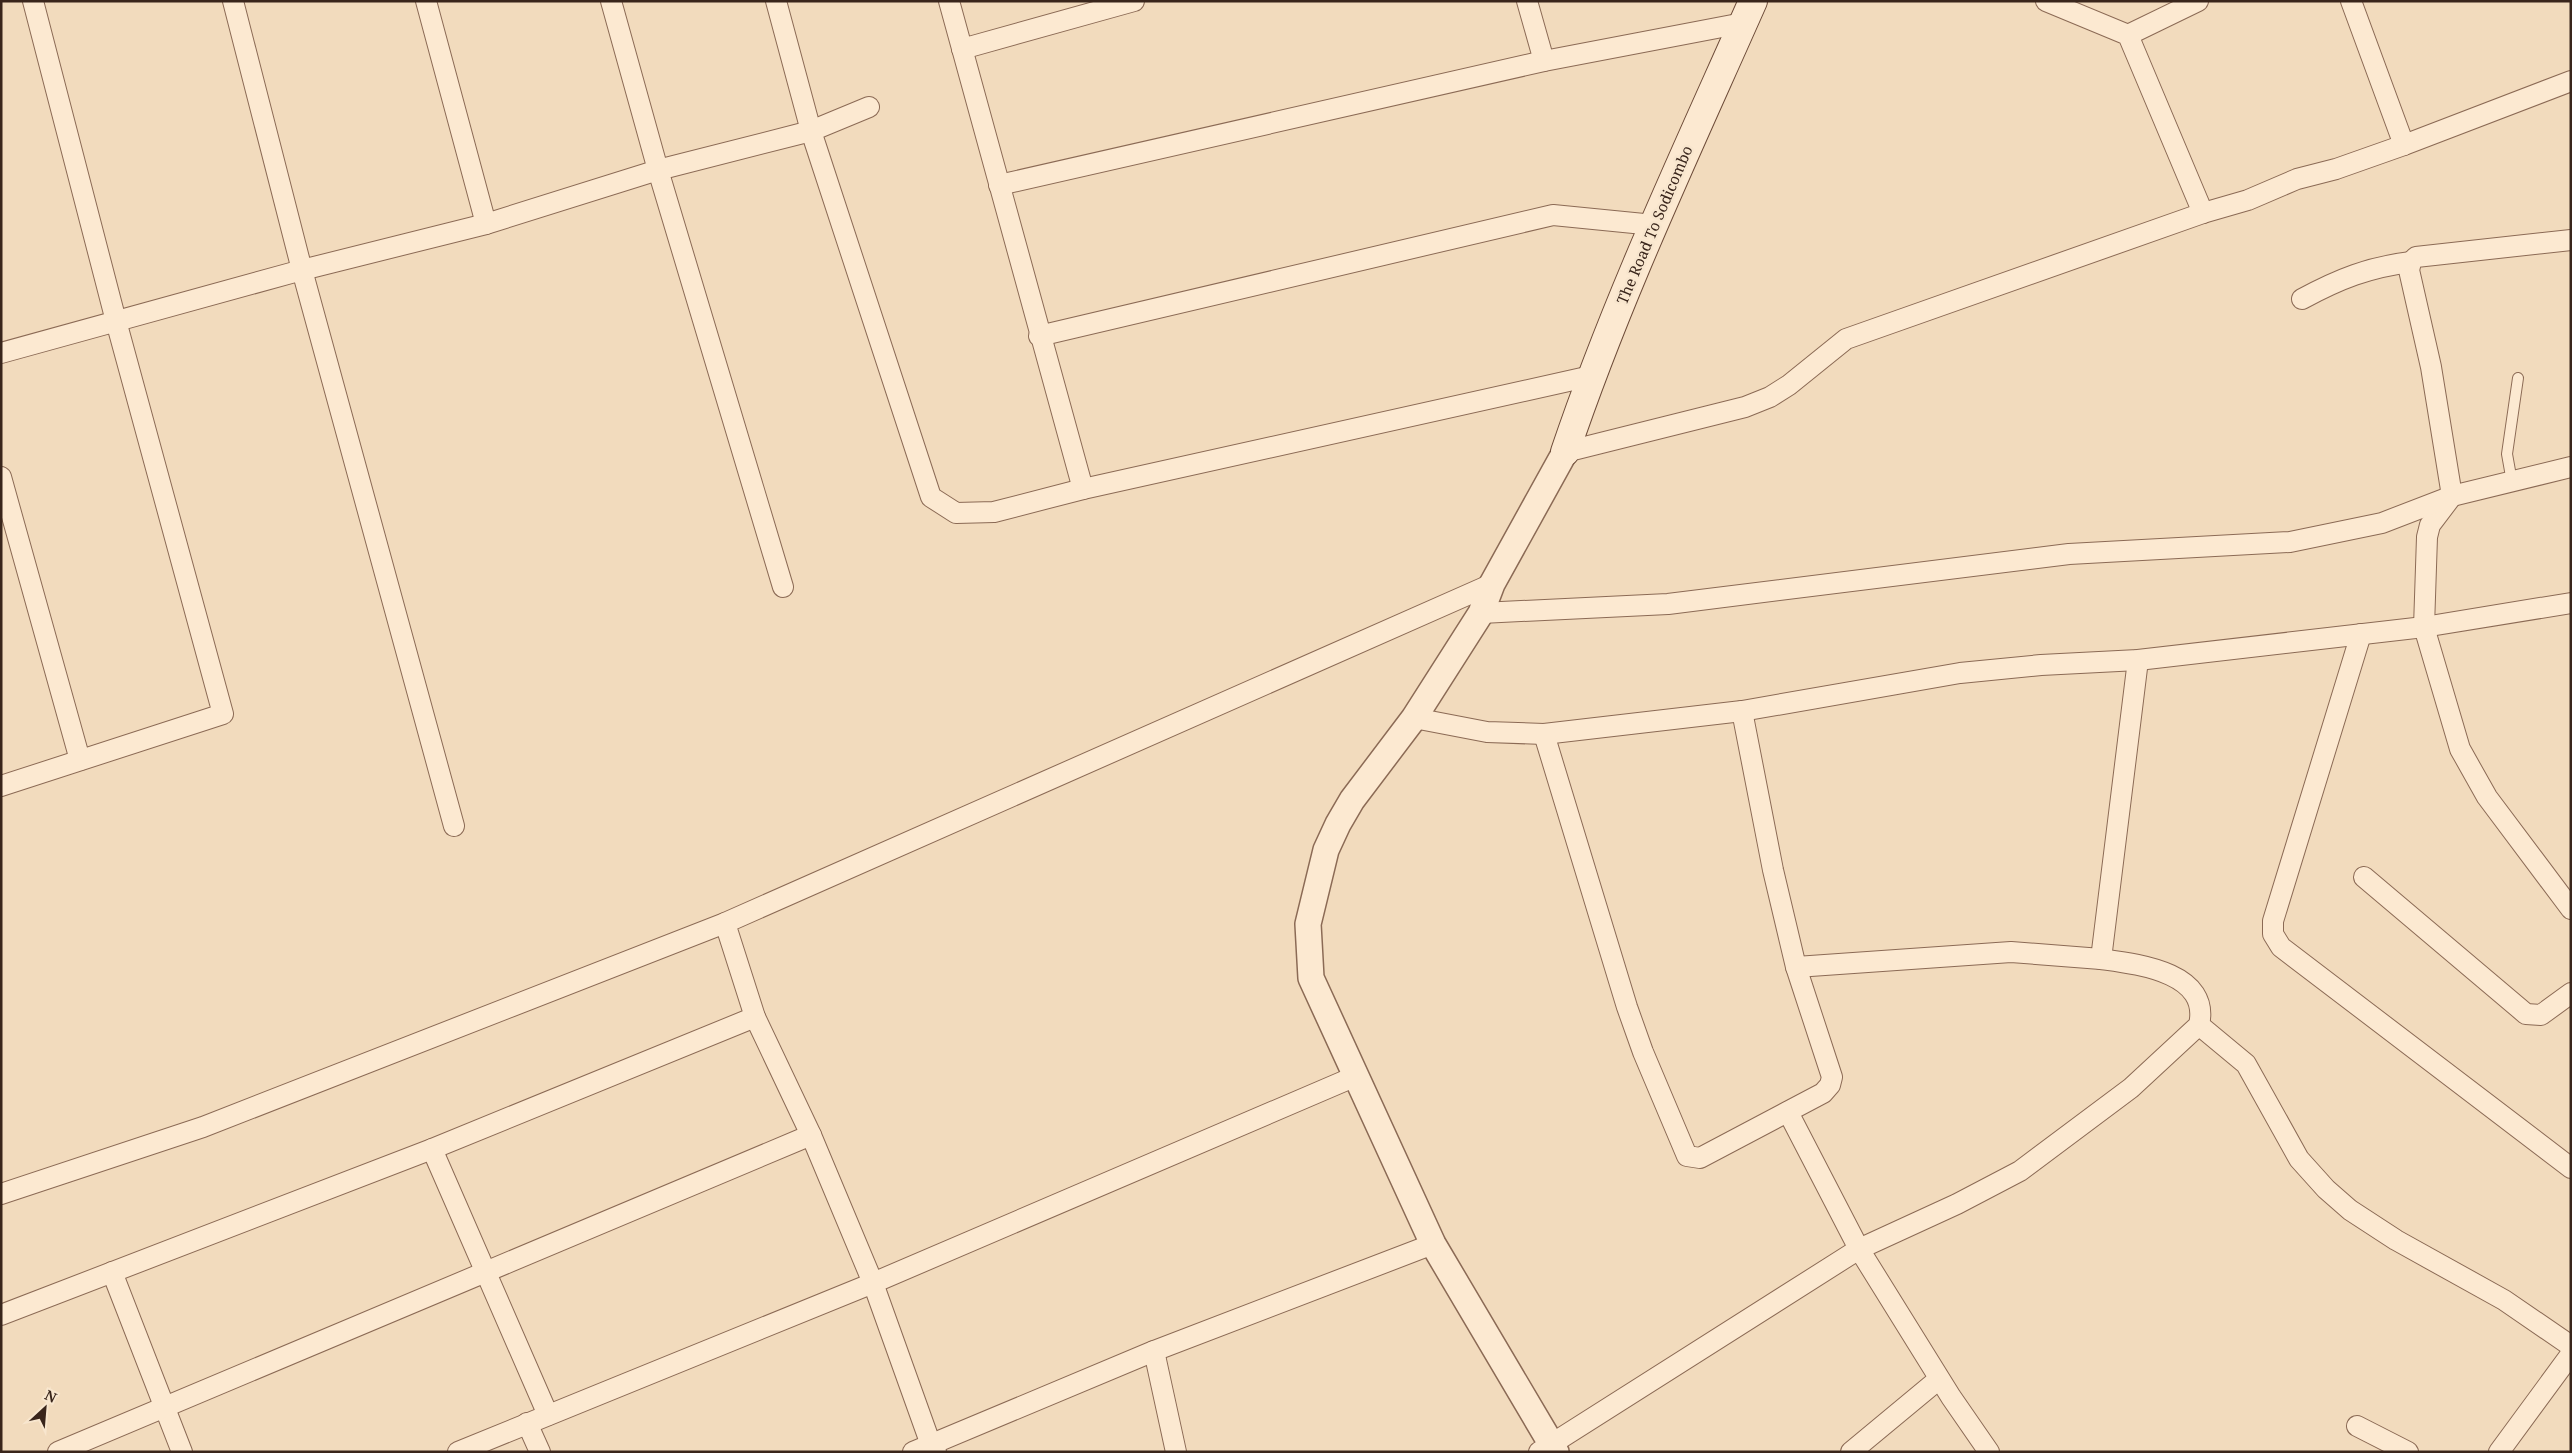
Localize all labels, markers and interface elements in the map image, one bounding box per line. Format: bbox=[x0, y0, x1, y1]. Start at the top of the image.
street label: The Road To Sodicombo bbox=[1612, 142, 1697, 307]
north arrow bbox=[20, 1383, 70, 1433]
text: N bbox=[42, 1385, 60, 1407]

